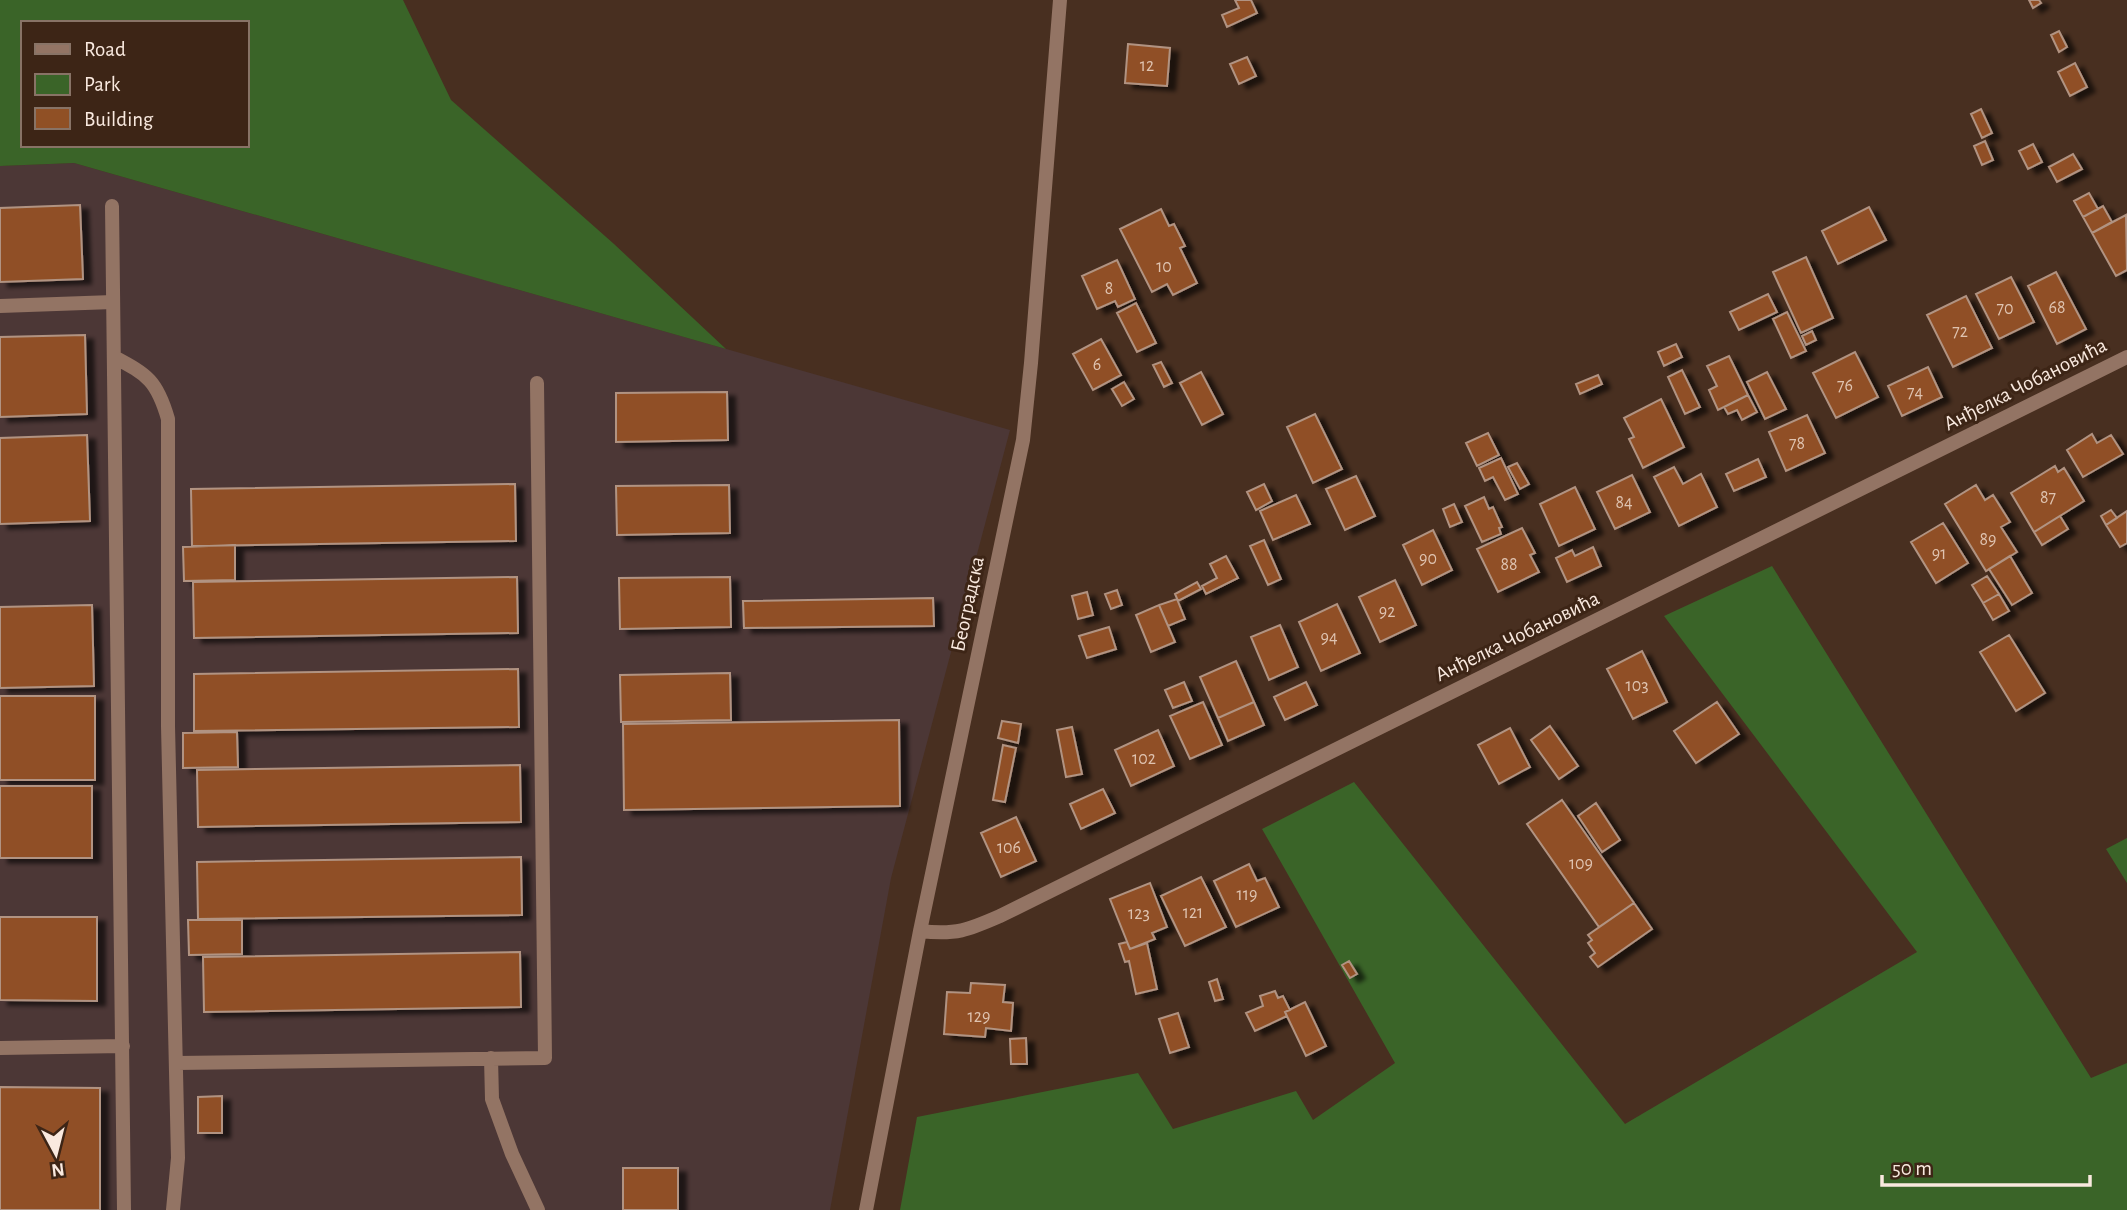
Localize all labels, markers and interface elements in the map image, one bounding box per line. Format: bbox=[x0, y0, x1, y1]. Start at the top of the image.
legend bbox=[21, 21, 248, 147]
text: Road bbox=[84, 39, 126, 60]
house number: 12 bbox=[1140, 57, 1154, 75]
text: Park bbox=[84, 74, 121, 95]
text: Building bbox=[84, 109, 154, 130]
house number: 10 bbox=[1156, 258, 1172, 276]
house number: 8 bbox=[1105, 280, 1113, 298]
house number: 68 bbox=[2049, 299, 2066, 317]
house number: 70 bbox=[1996, 300, 2014, 318]
house number: 72 bbox=[1952, 323, 1968, 341]
street label: Анђелка Чобановића bbox=[1940, 334, 2111, 435]
house number: 6 bbox=[1093, 356, 1101, 374]
house number: 76 bbox=[1837, 377, 1853, 395]
house number: 74 bbox=[1907, 384, 1923, 402]
house number: 78 bbox=[1789, 435, 1805, 453]
house number: 87 bbox=[2040, 489, 2056, 507]
house number: 84 bbox=[1615, 494, 1633, 512]
house number: 89 bbox=[1980, 531, 1997, 549]
house number: 91 bbox=[1932, 545, 1946, 563]
house number: 90 bbox=[1419, 550, 1437, 568]
street label: Београдска bbox=[947, 554, 988, 654]
house number: 88 bbox=[1500, 556, 1518, 574]
street label: Анђелка Чобановића bbox=[1432, 587, 1603, 685]
house number: 92 bbox=[1379, 603, 1395, 621]
house number: 94 bbox=[1320, 629, 1338, 647]
house number: 103 bbox=[1625, 677, 1649, 695]
house number: 102 bbox=[1132, 750, 1156, 768]
house number: 106 bbox=[997, 839, 1021, 857]
house number: 109 bbox=[1569, 855, 1593, 873]
house number: 119 bbox=[1237, 886, 1257, 904]
house number: 121 bbox=[1183, 904, 1203, 922]
house number: 123 bbox=[1128, 905, 1150, 923]
house number: 129 bbox=[968, 1008, 990, 1026]
north arrow bbox=[21, 1119, 91, 1189]
scale bar bbox=[1882, 1144, 2090, 1188]
text: 50 m bbox=[1892, 1158, 1932, 1179]
text: N bbox=[50, 1159, 66, 1180]

